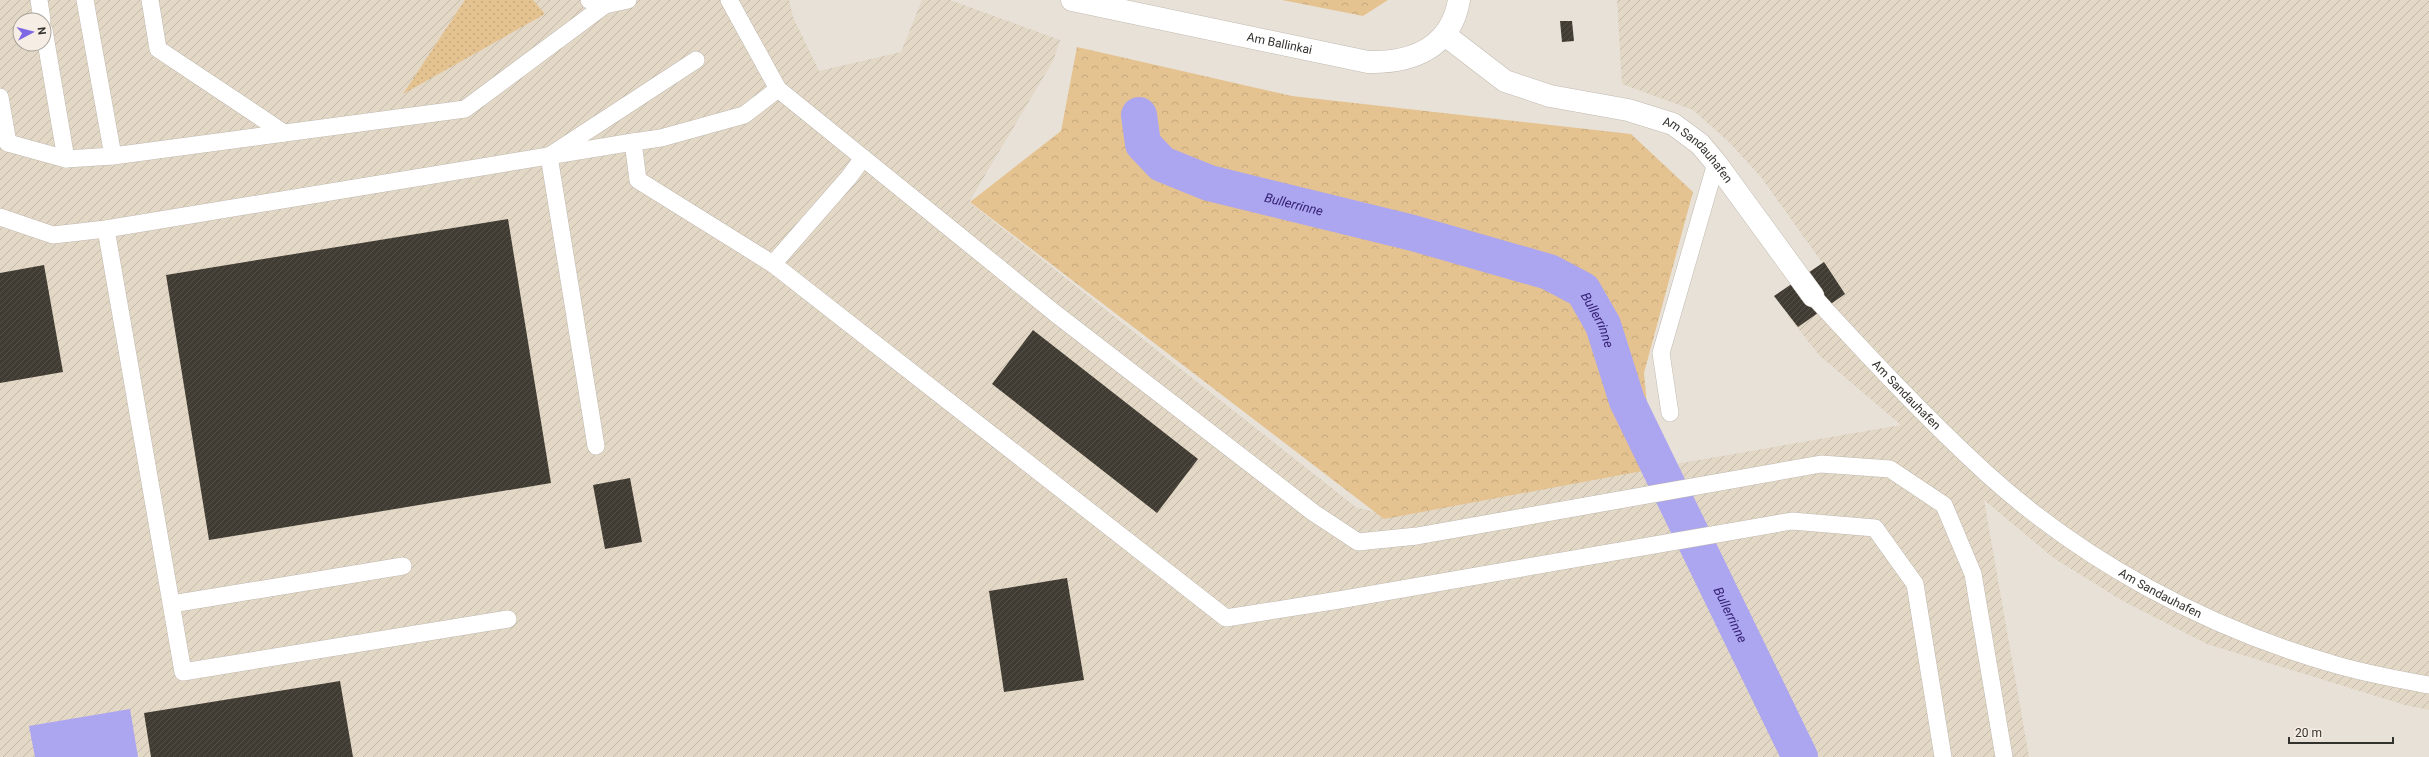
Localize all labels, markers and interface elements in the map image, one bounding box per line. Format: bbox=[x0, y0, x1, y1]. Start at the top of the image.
north arrow bbox=[12, 12, 52, 52]
text: N bbox=[35, 26, 48, 36]
street label: Am Ballinkai bbox=[1246, 30, 1313, 57]
street label: Am Sandauhafen bbox=[1661, 114, 1735, 186]
water label: Bullerrinne bbox=[1263, 190, 1325, 219]
water label: Bullerrinne bbox=[1578, 290, 1617, 350]
street label: Am Sandauhafen bbox=[1869, 357, 1943, 433]
street label: Am Sandauhafen bbox=[2116, 566, 2204, 621]
water label: Bullerrinne bbox=[1710, 585, 1750, 645]
scale bar bbox=[2289, 719, 2393, 745]
text: 20 m bbox=[2295, 726, 2322, 740]

